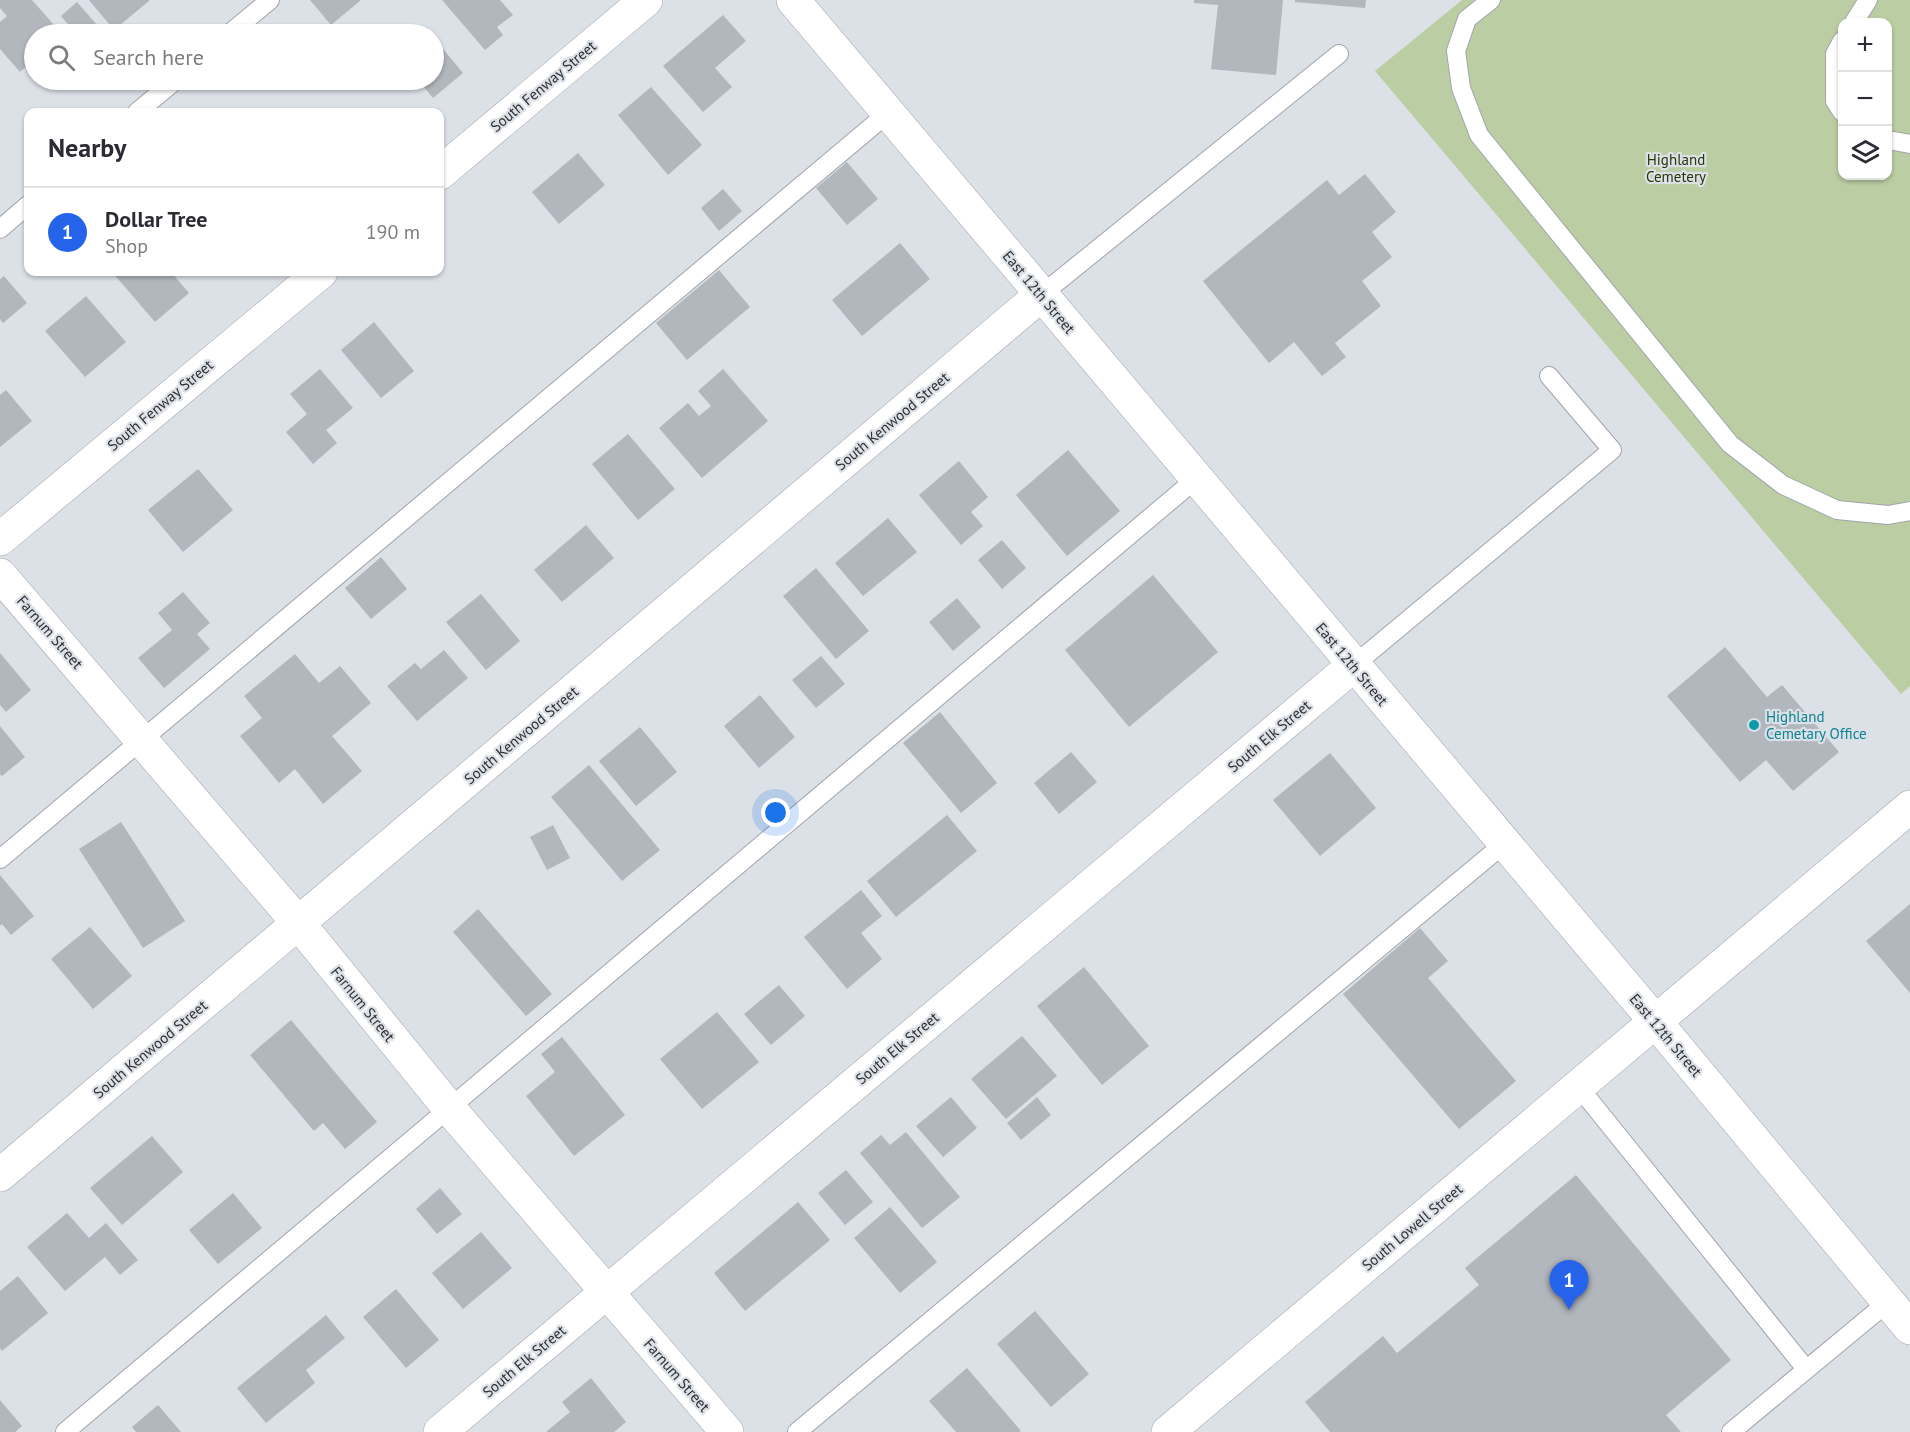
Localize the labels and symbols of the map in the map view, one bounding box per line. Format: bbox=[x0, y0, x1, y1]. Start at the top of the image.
street label: South Fenway Street bbox=[486, 36, 600, 136]
park label: Highland Cemetery bbox=[1646, 150, 1706, 186]
street label: East 12th Street bbox=[999, 247, 1079, 337]
street label: South Fenway Street bbox=[103, 355, 217, 455]
street label: South Kenwood Street bbox=[831, 368, 953, 474]
street label: Farnum Street bbox=[13, 591, 87, 673]
street label: East 12th Street bbox=[1312, 619, 1392, 709]
street label: South Kenwood Street bbox=[460, 682, 582, 788]
street label: South Elk Street bbox=[1223, 696, 1315, 776]
place label: Highland Cemetary Office bbox=[1766, 707, 1867, 743]
marker: Highland Cemetary Office bbox=[1747, 718, 1761, 732]
your location bbox=[761, 798, 790, 827]
street label: Farnum Street bbox=[327, 963, 399, 1045]
street label: East 12th Street bbox=[1626, 990, 1706, 1080]
street label: South Kenwood Street bbox=[89, 996, 211, 1102]
street label: South Elk Street bbox=[851, 1008, 943, 1088]
street label: South Lowell Street bbox=[1358, 1179, 1466, 1275]
pin: 1 bbox=[1550, 1260, 1588, 1310]
street label: South Elk Street bbox=[478, 1321, 570, 1401]
street label: Farnum Street bbox=[640, 1334, 714, 1416]

